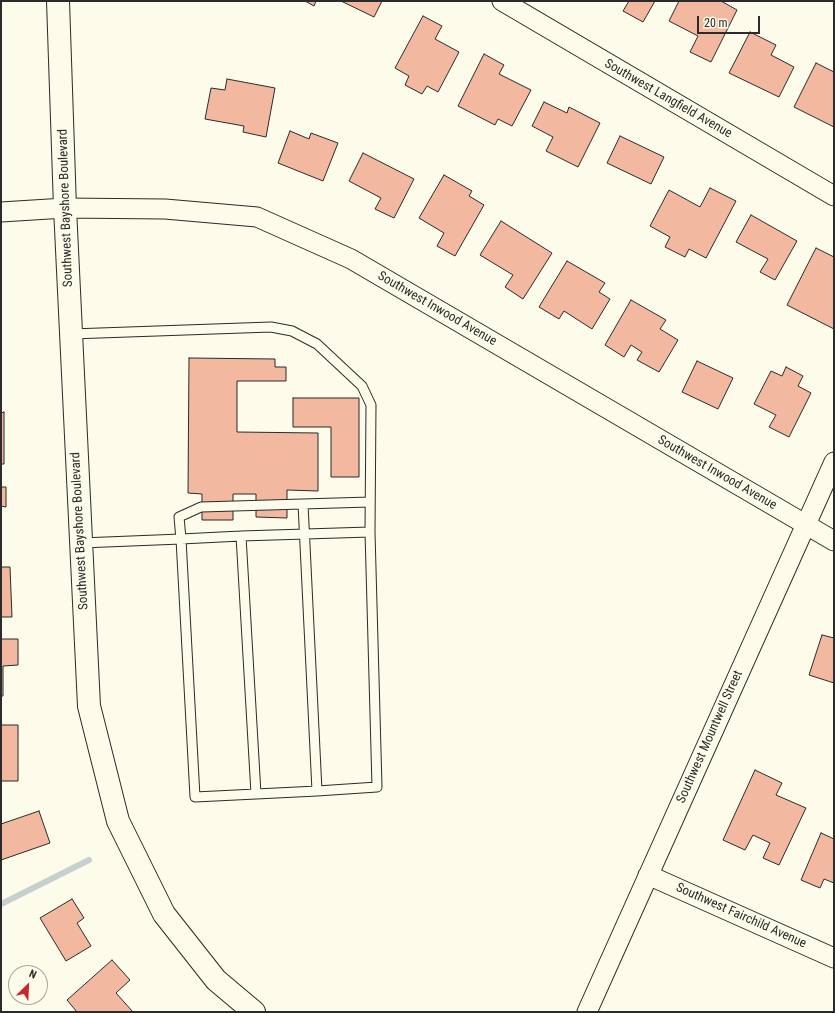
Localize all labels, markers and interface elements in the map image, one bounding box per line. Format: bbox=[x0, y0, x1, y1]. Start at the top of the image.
scale bar bbox=[699, 8, 762, 34]
text: 20 m bbox=[704, 16, 728, 30]
street label: Southwest Langfield Avenue bbox=[602, 56, 734, 142]
street label: Southwest Bayshore Boulevard bbox=[55, 129, 77, 287]
street label: Southwest Inwood Avenue bbox=[375, 269, 499, 349]
street label: Southwest Inwood Avenue bbox=[655, 433, 779, 513]
street label: Southwest Bayshore Boulevard bbox=[68, 452, 92, 610]
street label: Southwest Mountwell Street bbox=[674, 668, 746, 806]
street label: Southwest Fairchild Avenue bbox=[673, 880, 809, 952]
north arrow bbox=[8, 965, 48, 1005]
text: N bbox=[27, 967, 38, 982]

